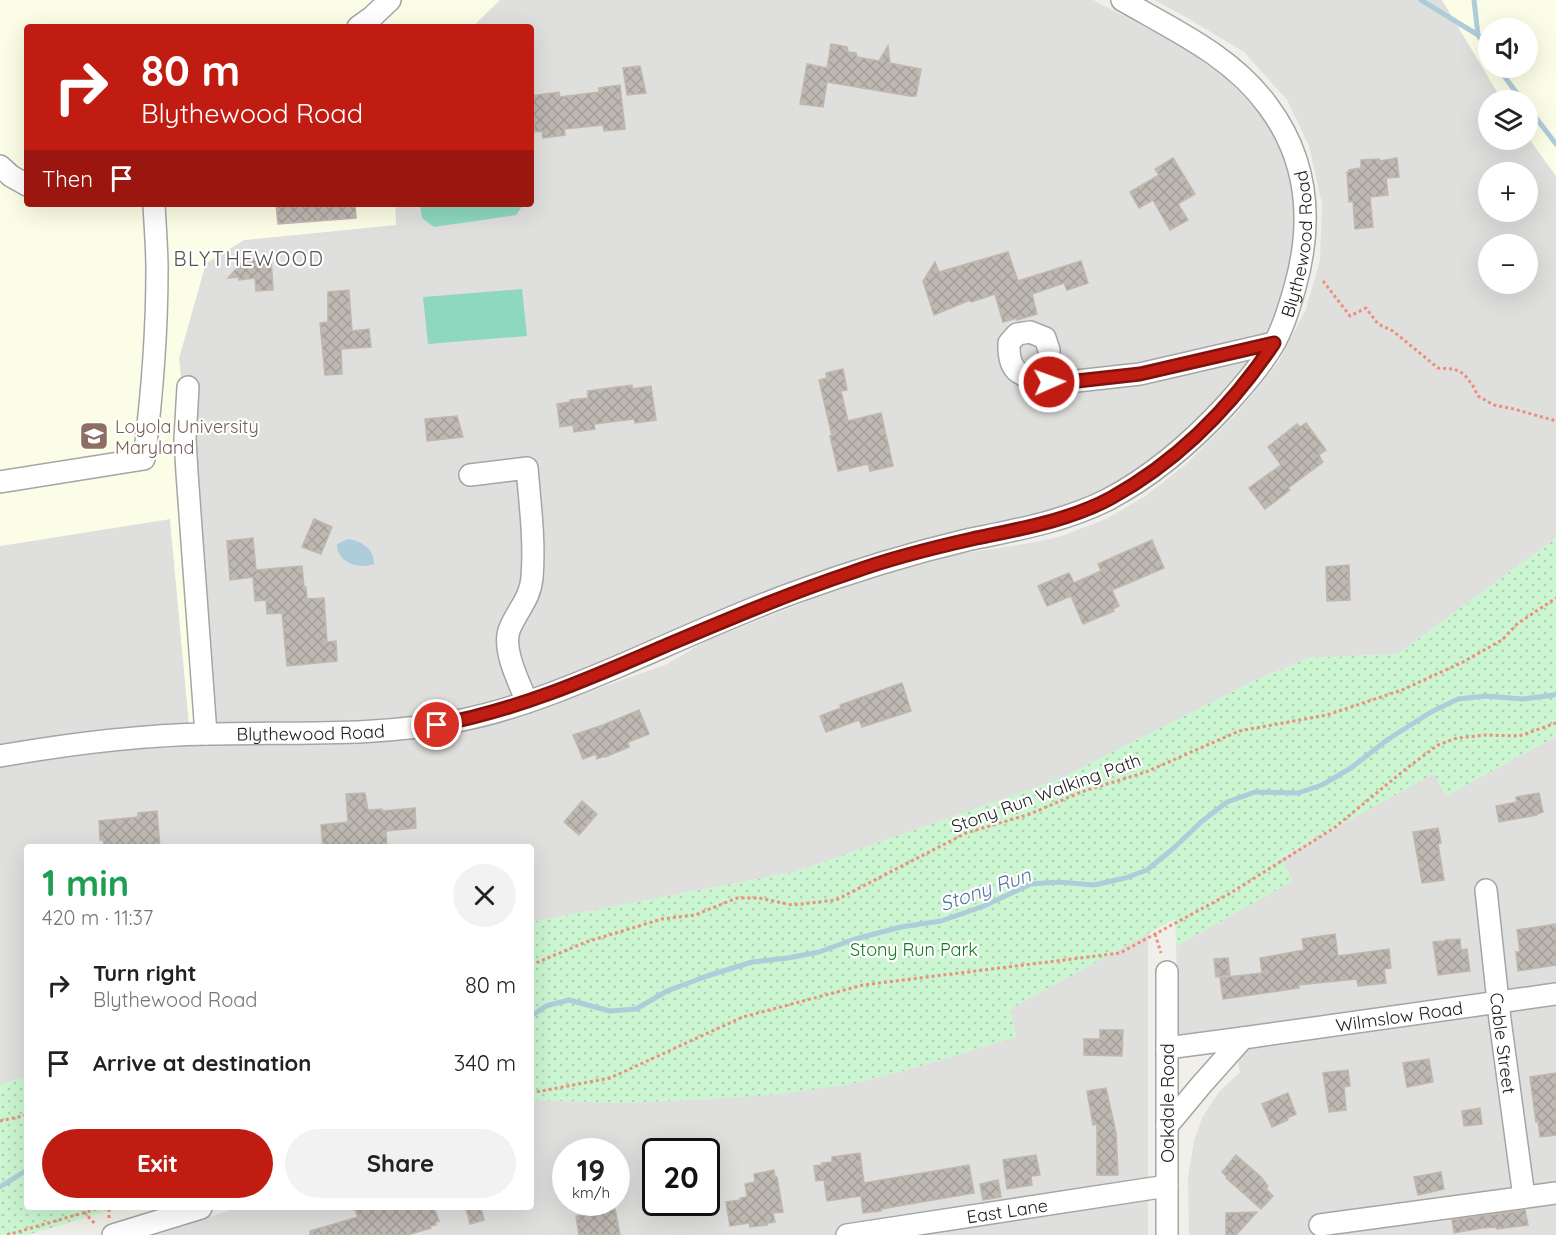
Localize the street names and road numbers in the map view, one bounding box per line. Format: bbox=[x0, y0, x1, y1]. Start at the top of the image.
street label: Blythewood Road bbox=[1275, 169, 1317, 320]
street label: Blythewood Road bbox=[236, 719, 385, 745]
street label: Stony Run Walking Path bbox=[948, 748, 1144, 838]
street label: Cable Street bbox=[1486, 991, 1521, 1095]
street label: Wilmslow Road bbox=[1334, 996, 1464, 1036]
street label: Oakdale Road bbox=[1156, 1043, 1179, 1163]
street label: East Lane bbox=[965, 1193, 1049, 1228]

